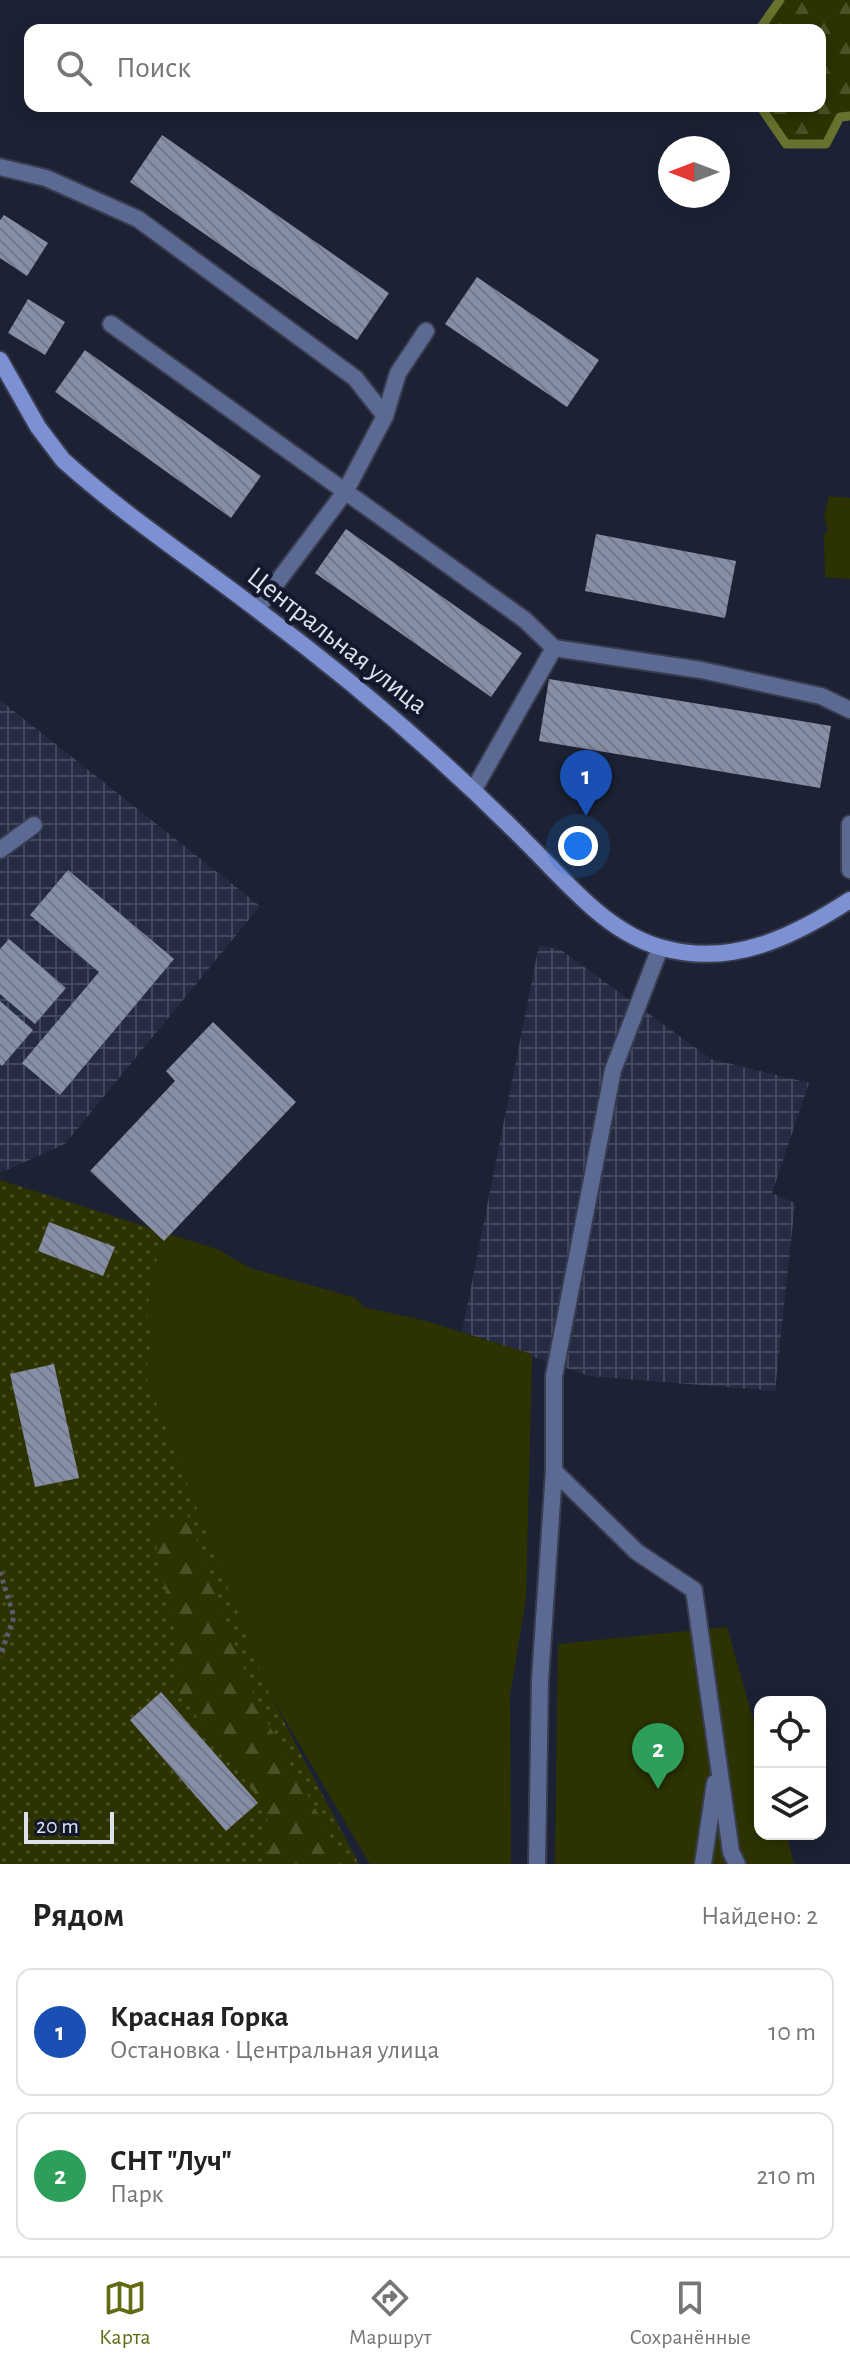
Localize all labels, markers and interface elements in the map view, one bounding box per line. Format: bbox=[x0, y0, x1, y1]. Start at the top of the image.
search box bbox=[24, 24, 826, 112]
icon: search bbox=[52, 46, 96, 90]
text: Поиск bbox=[116, 53, 191, 83]
north arrow bbox=[658, 136, 730, 208]
street label: Центральная улица bbox=[242, 562, 433, 720]
pin: 1 bbox=[560, 750, 612, 816]
your location bbox=[558, 826, 598, 866]
map controls bbox=[754, 1696, 826, 1840]
button: locate bbox=[754, 1696, 826, 1768]
pin: 2 bbox=[632, 1723, 684, 1789]
button: layers bbox=[754, 1768, 826, 1840]
scale bar bbox=[24, 1808, 114, 1844]
text: 20 m bbox=[36, 1815, 79, 1837]
text: Рядом bbox=[32, 1899, 124, 1933]
text: Найдено: 2 bbox=[701, 1903, 818, 1929]
text: Красная Горка bbox=[110, 2002, 289, 2032]
text: 1 bbox=[55, 2019, 65, 2045]
text: 10 m bbox=[768, 2019, 816, 2045]
text: Остановка · Центральная улица bbox=[110, 2037, 439, 2063]
text: СНТ "Луч" bbox=[110, 2146, 232, 2176]
text: 2 bbox=[54, 2163, 66, 2189]
text: 210 m bbox=[756, 2163, 816, 2189]
text: Парк bbox=[110, 2181, 163, 2207]
tab: Карта bbox=[99, 2276, 151, 2350]
tab: Маршрут bbox=[349, 2276, 431, 2350]
tab: Сохранённые bbox=[629, 2276, 751, 2350]

